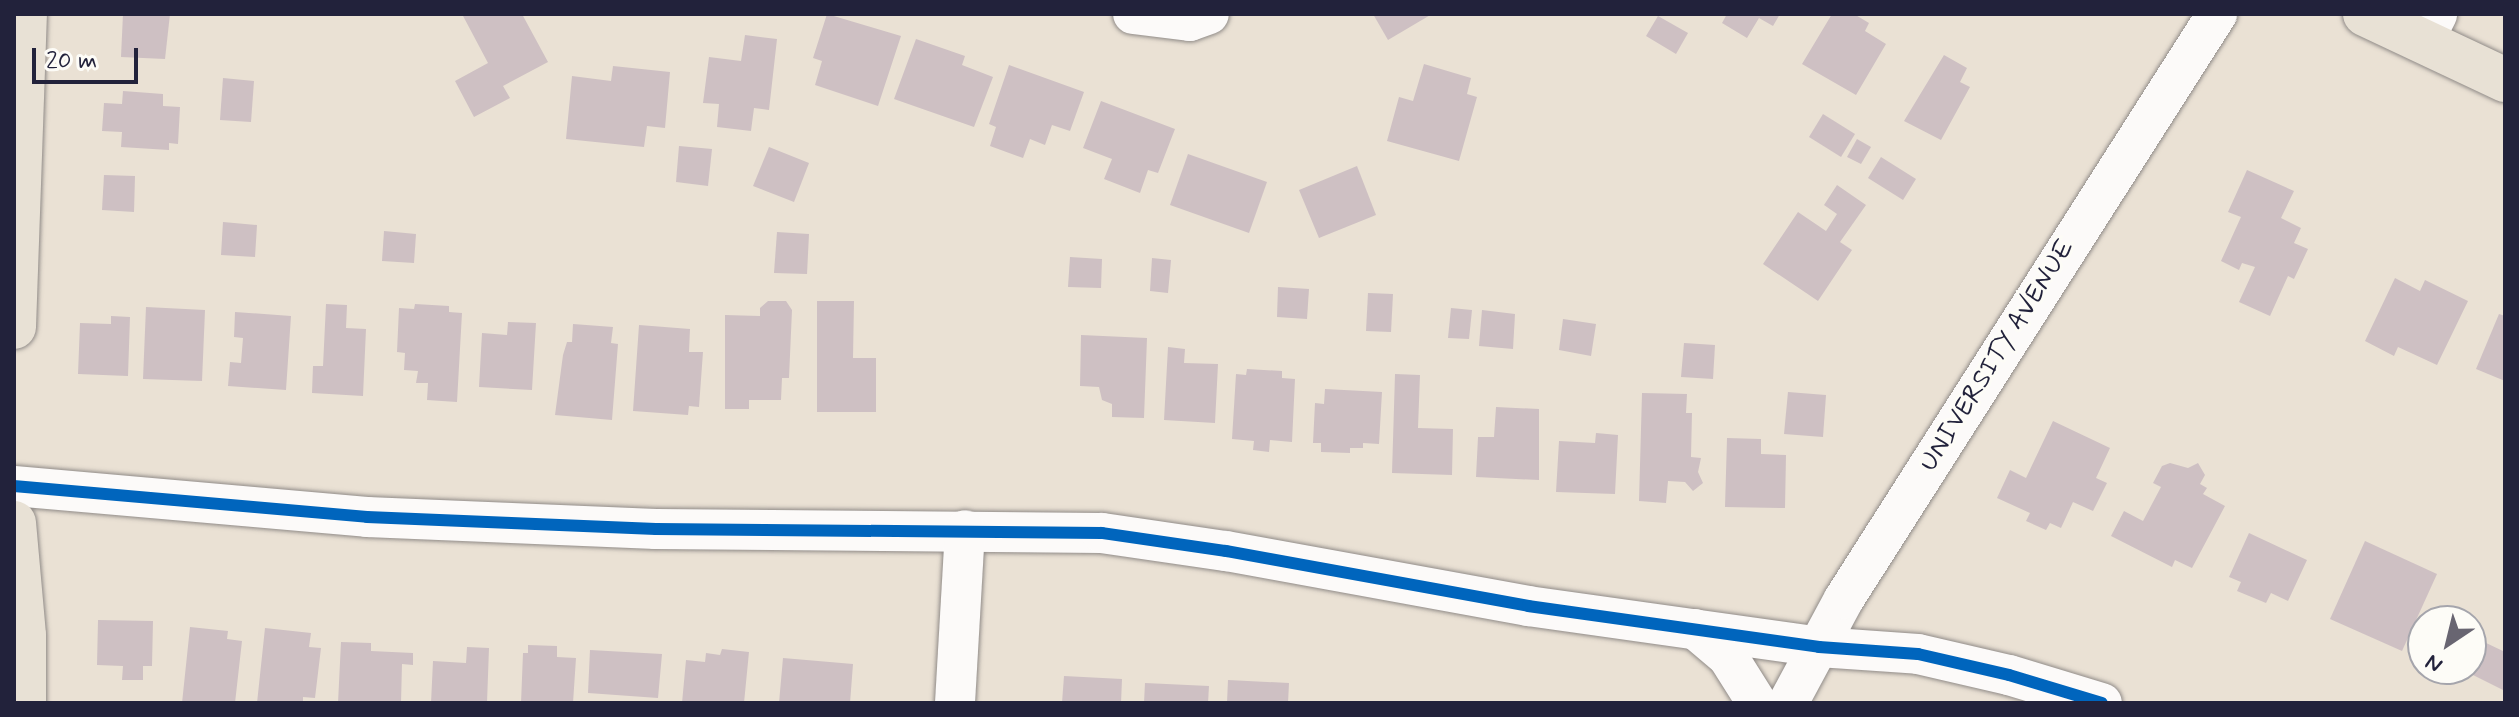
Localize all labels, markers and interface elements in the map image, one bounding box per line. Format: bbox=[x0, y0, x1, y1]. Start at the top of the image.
scale bar bbox=[36, 32, 142, 82]
text: 20 m bbox=[46, 46, 97, 77]
street label: UNIVERSITY AVENUE bbox=[1914, 234, 2082, 478]
north arrow bbox=[2407, 605, 2487, 685]
text: N bbox=[2420, 647, 2448, 679]

